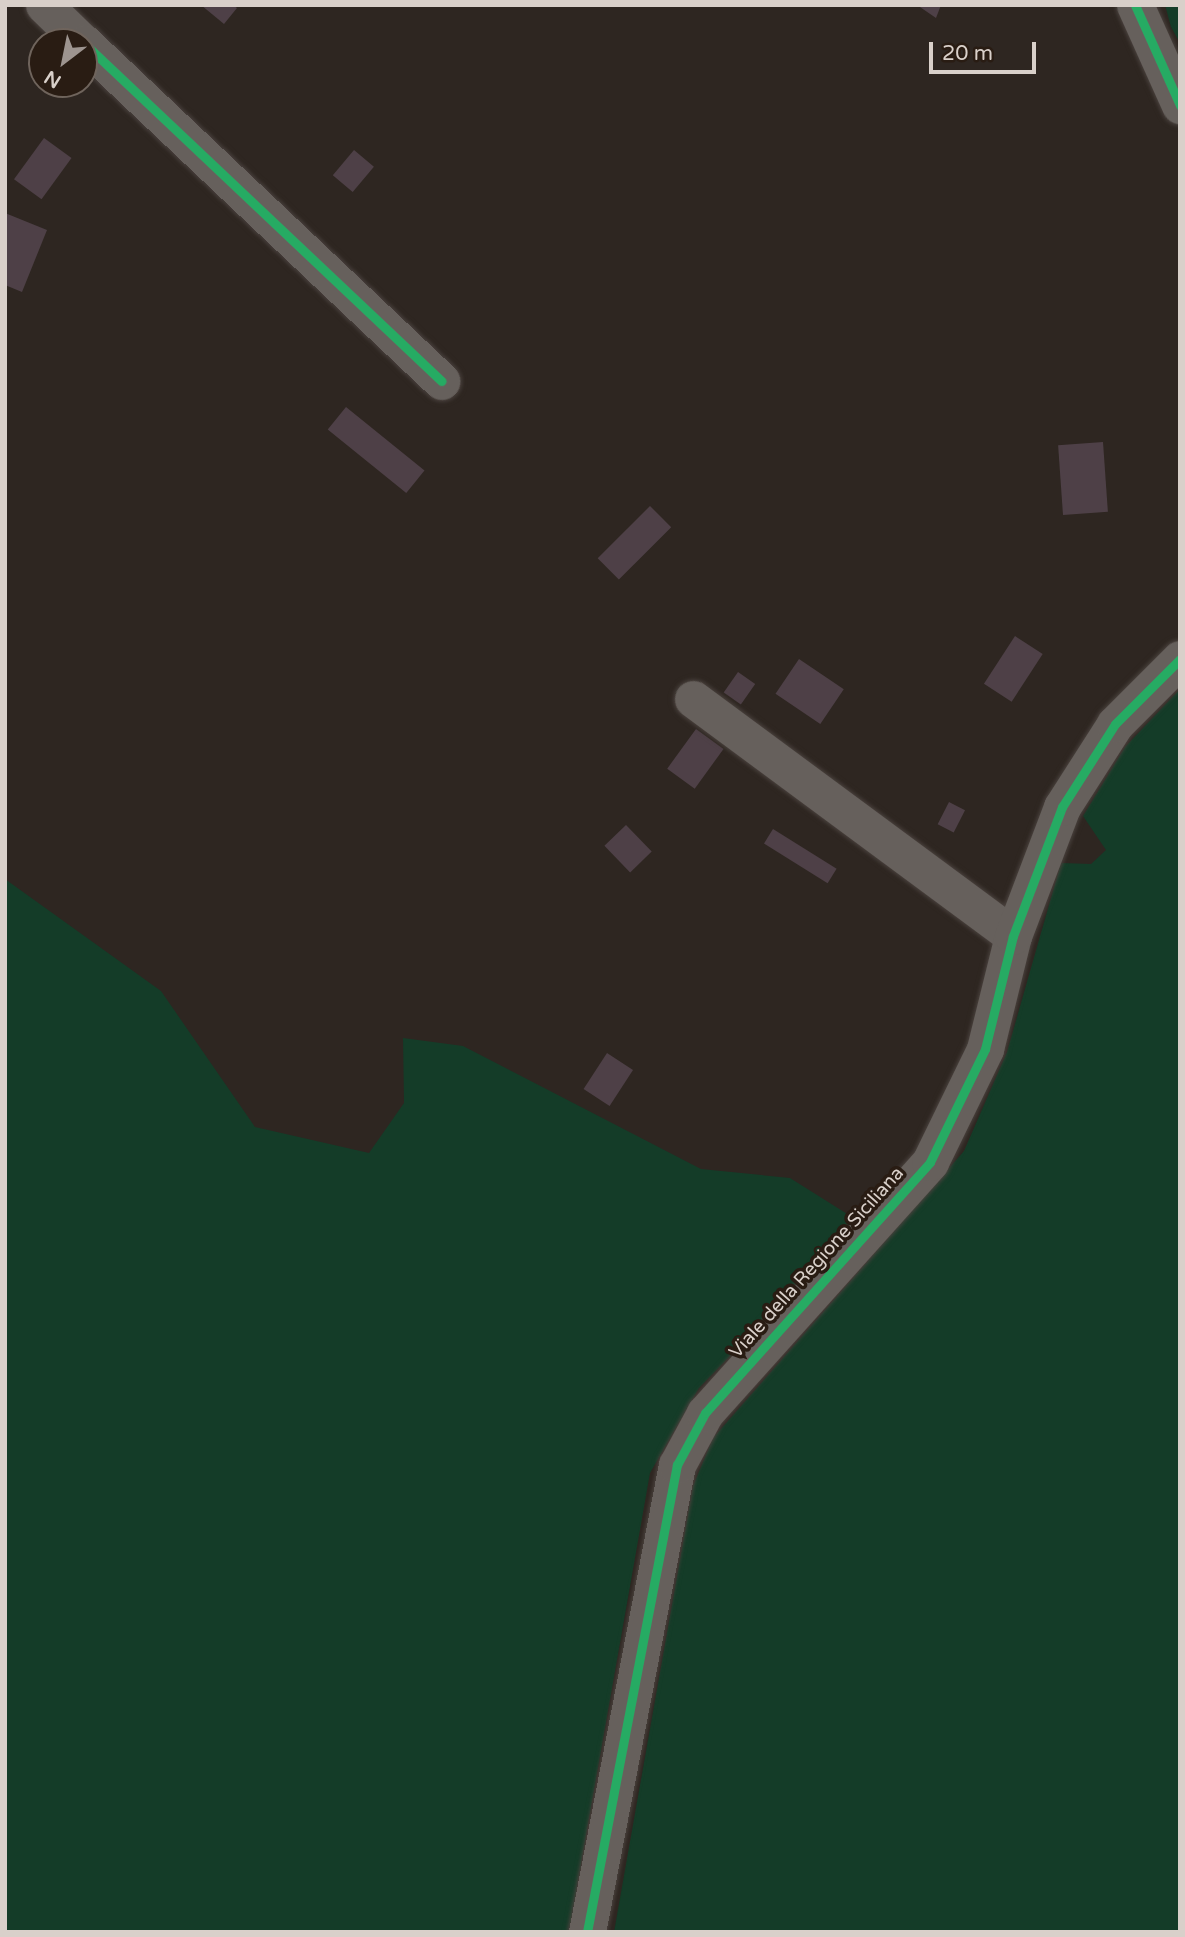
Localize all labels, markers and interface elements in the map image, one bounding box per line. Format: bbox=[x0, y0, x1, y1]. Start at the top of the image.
north arrow bbox=[28, 28, 98, 98]
scale bar bbox=[933, 28, 1040, 72]
text: 20 m bbox=[942, 41, 993, 66]
text: N bbox=[41, 66, 65, 92]
street label: Viale della Regione Siciliana bbox=[725, 1162, 909, 1364]

